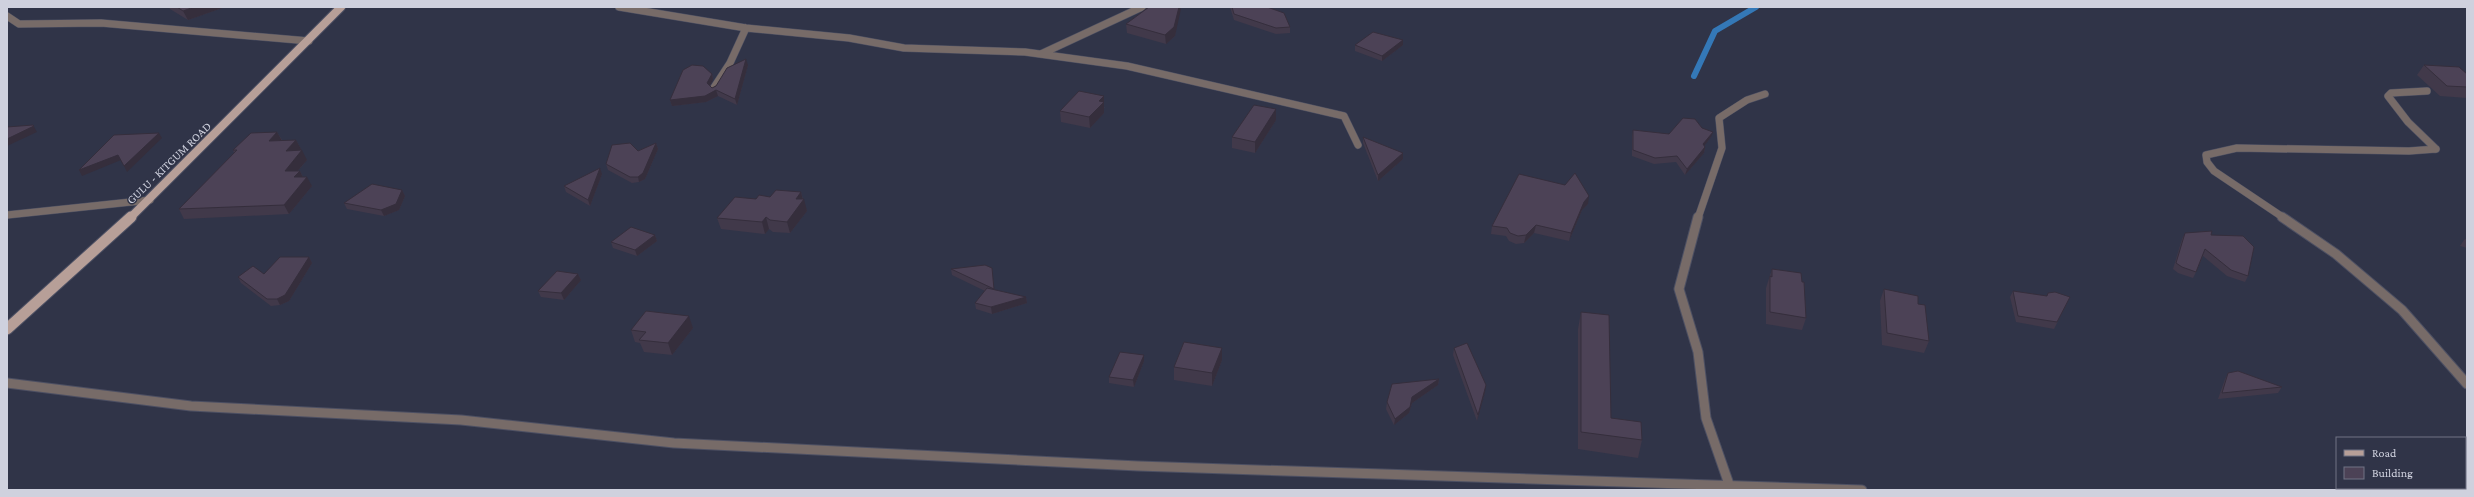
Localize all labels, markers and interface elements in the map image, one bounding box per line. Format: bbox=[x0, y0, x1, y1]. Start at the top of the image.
street label: GULU - KITGUM ROAD bbox=[124, 119, 214, 207]
legend bbox=[2336, 437, 2466, 489]
text: Road bbox=[2372, 446, 2397, 460]
text: Building bbox=[2372, 466, 2413, 480]

